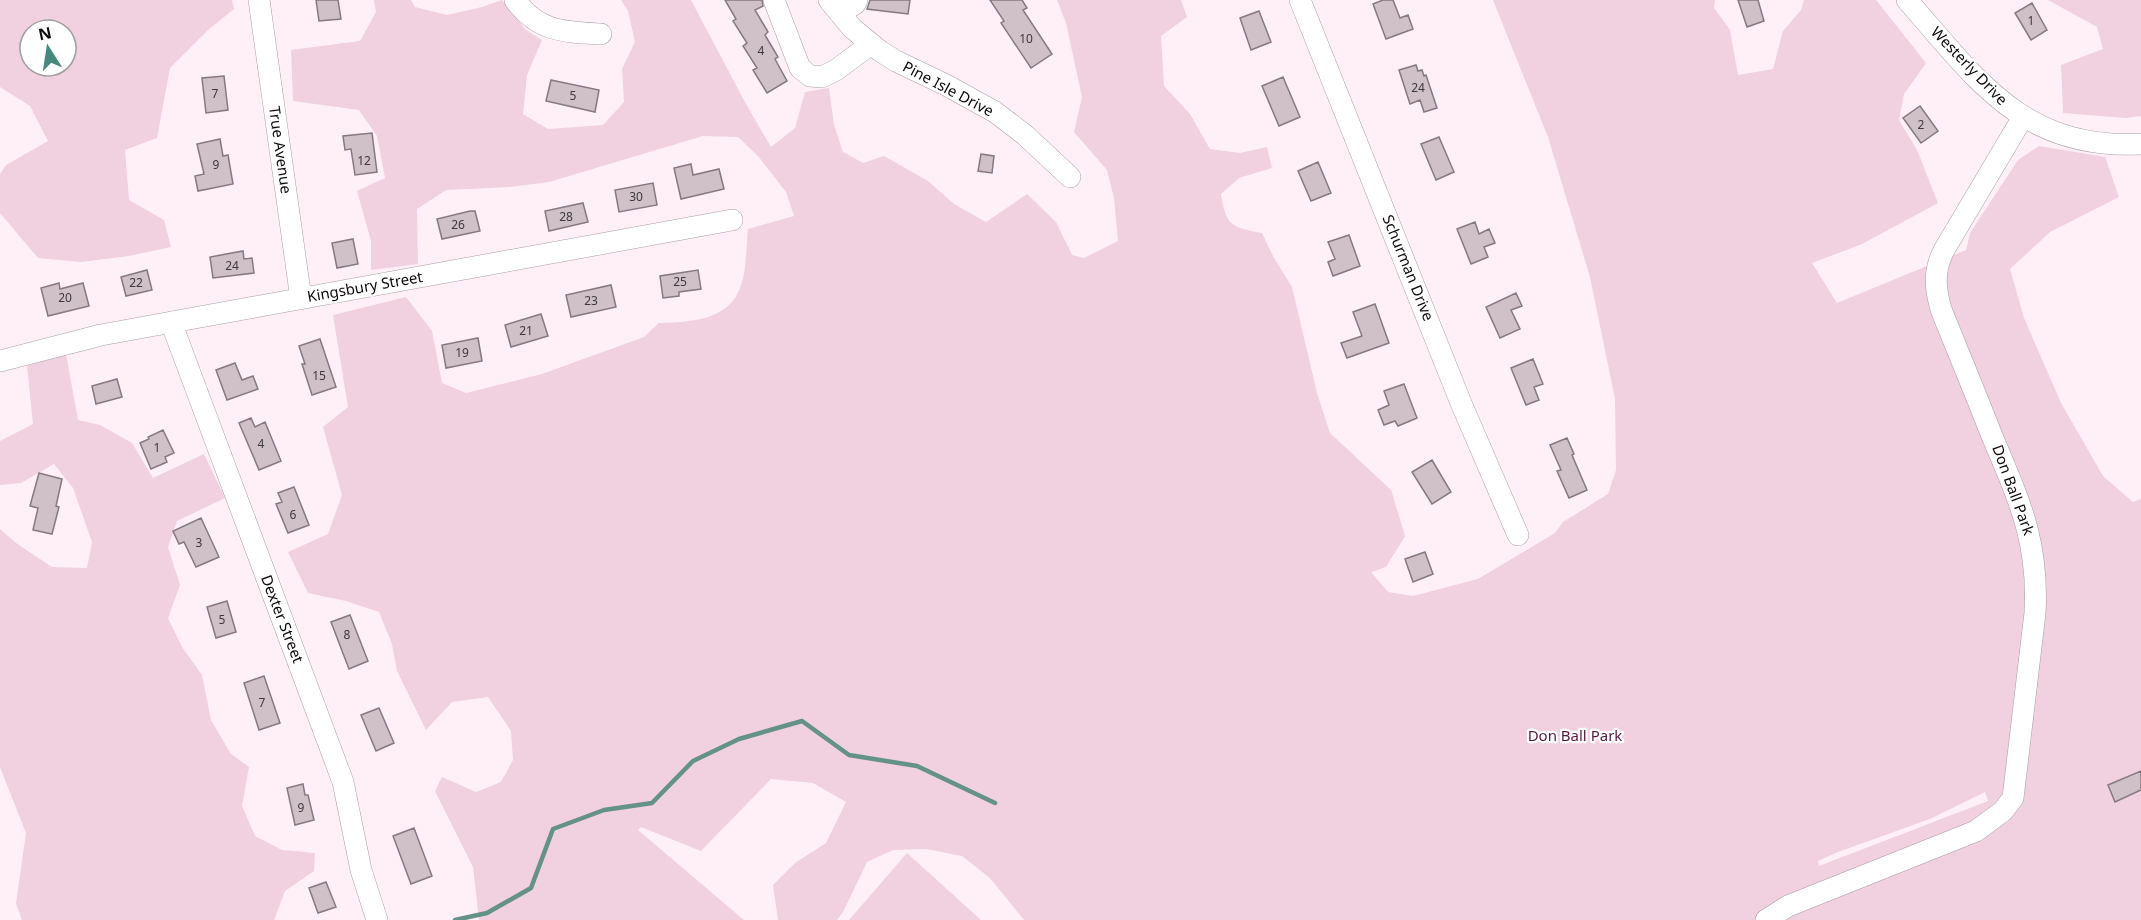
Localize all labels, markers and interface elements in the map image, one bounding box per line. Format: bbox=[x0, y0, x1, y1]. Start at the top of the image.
house number: 1 bbox=[2028, 12, 2034, 29]
north arrow bbox=[18, 18, 78, 78]
text: N bbox=[36, 21, 54, 45]
street label: Westerly Drive bbox=[1927, 22, 2012, 109]
house number: 10 bbox=[1019, 30, 1033, 47]
house number: 4 bbox=[758, 42, 765, 59]
street label: Pine Isle Drive bbox=[900, 56, 997, 120]
house number: 24 bbox=[1411, 79, 1425, 96]
house number: 7 bbox=[212, 85, 219, 102]
house number: 5 bbox=[570, 87, 577, 104]
street label: True Avenue bbox=[265, 105, 297, 195]
house number: 2 bbox=[1918, 116, 1925, 133]
house number: 12 bbox=[357, 152, 371, 169]
house number: 9 bbox=[213, 156, 220, 173]
house number: 30 bbox=[629, 188, 643, 205]
house number: 28 bbox=[559, 208, 573, 225]
street label: Schurman Drive bbox=[1379, 212, 1439, 324]
house number: 26 bbox=[451, 216, 465, 233]
house number: 24 bbox=[225, 257, 239, 274]
street label: Kingsbury Street bbox=[305, 266, 425, 306]
house number: 25 bbox=[673, 273, 687, 290]
house number: 22 bbox=[129, 274, 143, 291]
house number: 20 bbox=[58, 289, 72, 306]
house number: 23 bbox=[584, 292, 598, 309]
house number: 21 bbox=[519, 322, 533, 339]
house number: 19 bbox=[455, 344, 469, 361]
house number: 15 bbox=[312, 367, 326, 384]
house number: 4 bbox=[258, 435, 265, 452]
house number: 1 bbox=[154, 439, 160, 456]
street label: Don Ball Park bbox=[1988, 442, 2040, 538]
house number: 6 bbox=[290, 506, 297, 523]
house number: 3 bbox=[196, 534, 203, 551]
street label: Dexter Street bbox=[257, 572, 309, 666]
house number: 5 bbox=[219, 611, 226, 628]
house number: 8 bbox=[344, 626, 351, 643]
house number: 7 bbox=[259, 694, 266, 711]
park label: Don Ball Park bbox=[1528, 725, 1622, 745]
house number: 9 bbox=[298, 799, 305, 816]

